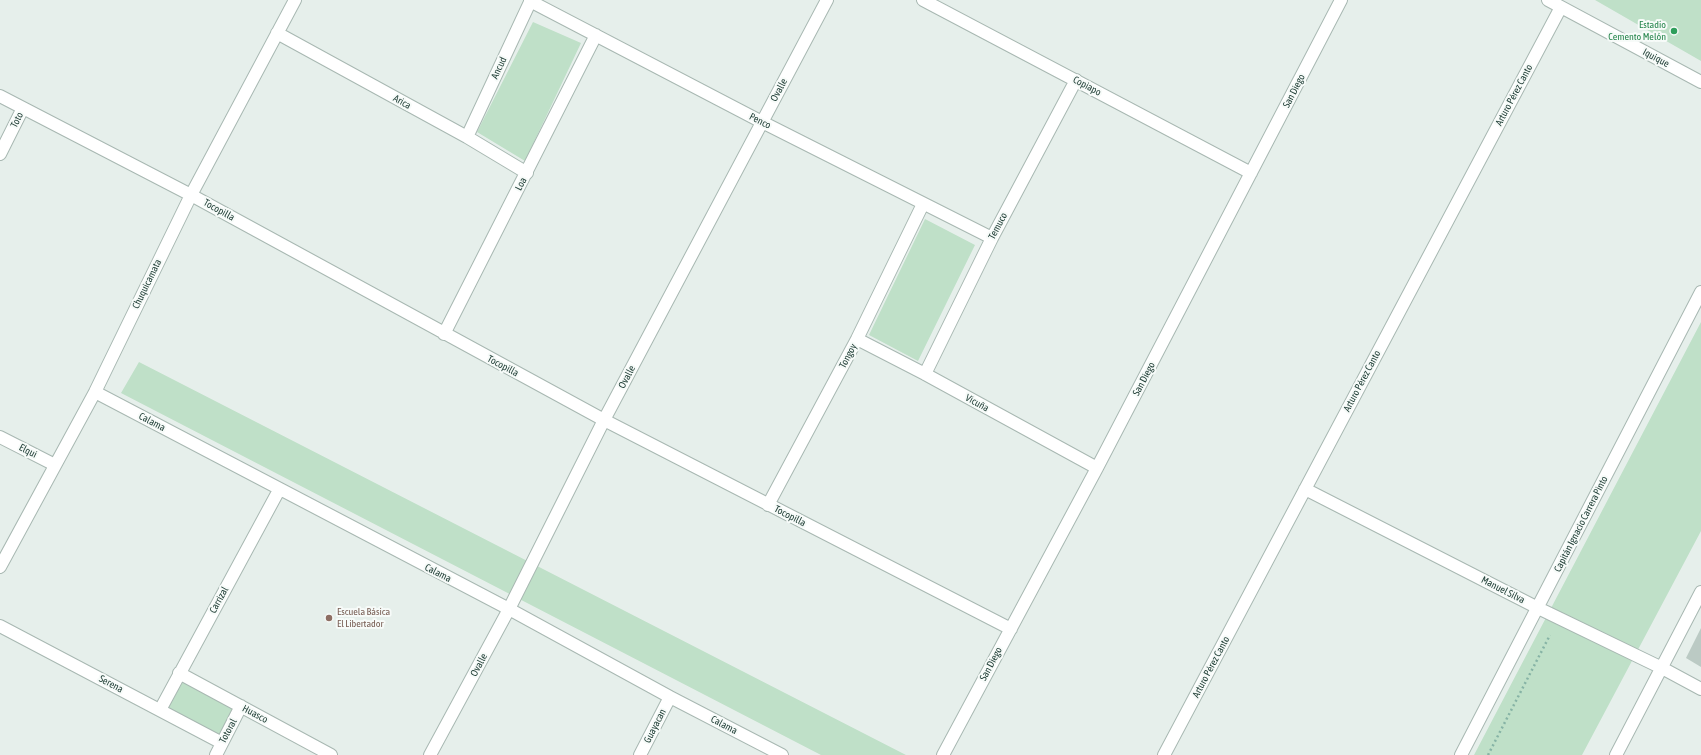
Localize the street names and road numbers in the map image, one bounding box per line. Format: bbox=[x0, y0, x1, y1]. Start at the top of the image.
street label: Iquique bbox=[1641, 46, 1671, 70]
street label: Ancud bbox=[489, 55, 509, 81]
street label: Arturo Pérez Canto bbox=[1493, 62, 1535, 128]
street label: San Diego bbox=[1280, 72, 1308, 110]
street label: Copiapo bbox=[1071, 74, 1103, 98]
street label: Ovalle bbox=[768, 76, 790, 104]
street label: Arica bbox=[391, 92, 413, 112]
street label: Toto bbox=[8, 110, 26, 130]
street label: Penco bbox=[747, 111, 773, 131]
street label: Loa bbox=[513, 175, 529, 193]
street label: Tocopilla bbox=[201, 197, 237, 223]
street label: Temuco bbox=[986, 210, 1010, 242]
street label: Chuquicamata bbox=[130, 257, 164, 311]
street label: Tongoy bbox=[837, 342, 859, 370]
street label: Arturo Pérez Canto bbox=[1341, 348, 1383, 414]
street label: Tocopilla bbox=[485, 353, 521, 379]
street label: San Diego bbox=[1130, 360, 1158, 398]
street label: Ovalle bbox=[616, 363, 638, 391]
street label: Vicuña bbox=[963, 392, 991, 414]
street label: Calama bbox=[137, 410, 167, 434]
street label: Elqui bbox=[17, 441, 39, 461]
street label: Capitán Ignacio Carrera Pinto bbox=[1552, 474, 1610, 574]
street label: Tocopilla bbox=[772, 503, 808, 529]
street label: Calama bbox=[423, 561, 453, 585]
street label: Manuel Silva bbox=[1479, 574, 1527, 606]
street label: Carrizal bbox=[207, 585, 231, 615]
street label: Arturo Pérez Canto bbox=[1190, 634, 1232, 700]
street label: San Diego bbox=[977, 645, 1005, 683]
street label: Ovalle bbox=[468, 651, 490, 679]
street label: Serena bbox=[97, 673, 125, 695]
street label: Huasco bbox=[240, 702, 270, 726]
street label: Guayacan bbox=[641, 707, 669, 745]
street label: Calama bbox=[709, 713, 739, 737]
street label: Totoral bbox=[217, 717, 239, 745]

